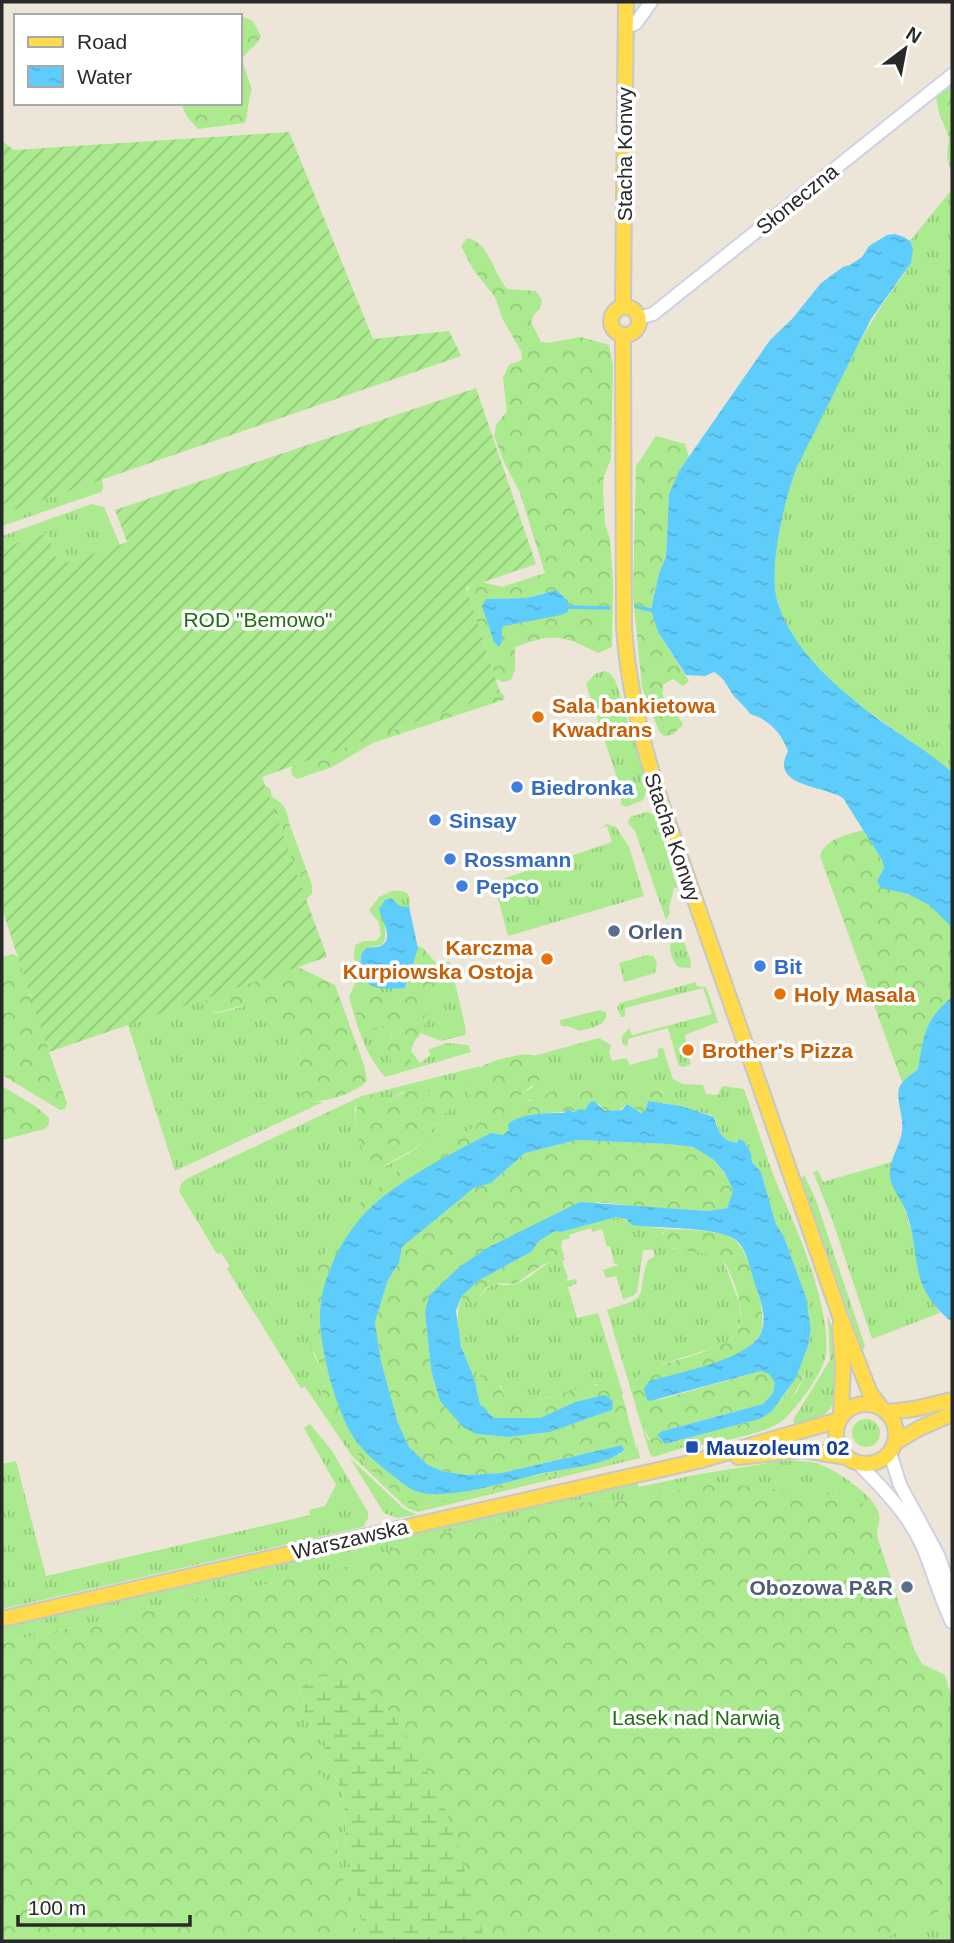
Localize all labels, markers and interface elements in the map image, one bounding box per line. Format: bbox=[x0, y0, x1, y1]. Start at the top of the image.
legend bbox=[14, 14, 242, 105]
north arrow bbox=[870, 14, 940, 84]
text: N bbox=[902, 22, 925, 48]
text: Road bbox=[77, 30, 127, 53]
text: Water bbox=[77, 65, 132, 88]
street label: Stacha Konwy bbox=[613, 86, 636, 221]
street label: Słoneczna bbox=[752, 159, 843, 239]
park label: ROD "Bemowo" bbox=[183, 608, 333, 631]
place label: Sala bankietowa Kwadrans bbox=[552, 694, 716, 741]
marker: Sala bankietowa Kwadrans bbox=[530, 709, 546, 725]
street label: Stacha Konwy bbox=[640, 770, 706, 905]
place label: Biedronka bbox=[531, 776, 634, 799]
marker: Biedronka bbox=[509, 779, 525, 795]
place label: Sinsay bbox=[449, 809, 517, 832]
marker: Sinsay bbox=[427, 812, 443, 828]
place label: Rossmann bbox=[464, 848, 571, 871]
marker: Rossmann bbox=[442, 851, 458, 867]
place label: Pepco bbox=[476, 875, 539, 898]
marker: Pepco bbox=[454, 878, 470, 894]
place label: Orlen bbox=[628, 920, 683, 943]
marker: Orlen bbox=[606, 923, 622, 939]
place label: Karczma Kurpiowska Ostoja bbox=[343, 936, 533, 983]
marker: Karczma Kurpiowska Ostoja bbox=[539, 951, 555, 967]
place label: Bit bbox=[774, 955, 802, 978]
marker: Bit bbox=[752, 958, 768, 974]
place label: Holy Masala bbox=[794, 983, 916, 1006]
marker: Holy Masala bbox=[772, 986, 788, 1002]
place label: Brother's Pizza bbox=[702, 1039, 853, 1062]
marker: Brother's Pizza bbox=[680, 1042, 696, 1058]
place label: Mauzoleum 02 bbox=[706, 1436, 850, 1459]
marker: Mauzoleum 02 bbox=[684, 1439, 700, 1455]
street label: Warszawska bbox=[290, 1514, 410, 1564]
place label: Obozowa P&R bbox=[749, 1576, 893, 1599]
marker: Obozowa P&R bbox=[899, 1579, 915, 1595]
park label: Lasek nad Narwią bbox=[612, 1706, 780, 1729]
scale bar bbox=[18, 1884, 189, 1928]
text: 100 m bbox=[28, 1896, 86, 1919]

